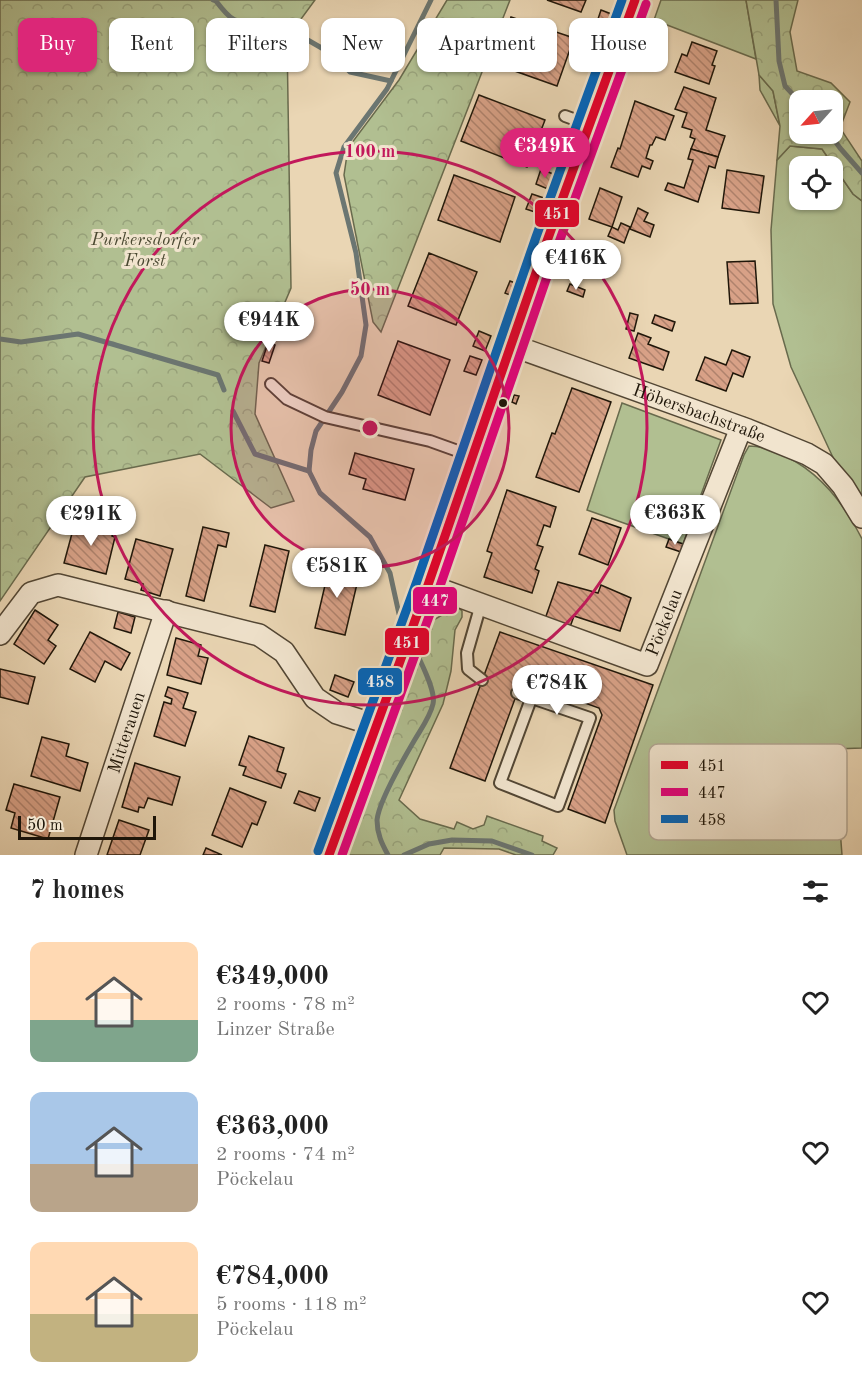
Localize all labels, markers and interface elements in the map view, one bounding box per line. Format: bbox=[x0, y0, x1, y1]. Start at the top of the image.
chip: Buy bbox=[18, 18, 97, 72]
chip: Rent bbox=[109, 18, 194, 72]
chip: Filters bbox=[206, 18, 309, 72]
chip: New bbox=[321, 18, 405, 72]
chip: Apartment bbox=[417, 18, 557, 72]
chip: House bbox=[569, 18, 668, 72]
north arrow bbox=[789, 90, 843, 144]
map controls bbox=[789, 90, 843, 210]
pin: €349K bbox=[503, 128, 587, 179]
text: €349K bbox=[514, 137, 576, 157]
text: 100 m bbox=[345, 143, 395, 161]
button: locate bbox=[789, 156, 843, 210]
line badge: 451 bbox=[534, 199, 580, 228]
text: 451 bbox=[543, 207, 571, 223]
park label: Purkersdorfer Forst bbox=[90, 231, 200, 270]
pin: €416K bbox=[534, 240, 618, 291]
text: €416K bbox=[545, 249, 607, 269]
text: 50 m bbox=[350, 281, 390, 299]
pin: €944K bbox=[227, 302, 311, 353]
text: €944K bbox=[238, 311, 300, 331]
street label: Höbersbachstraße bbox=[630, 381, 768, 446]
unlabelled marker bbox=[497, 397, 509, 409]
centre of rings bbox=[360, 418, 380, 438]
pin: €363K bbox=[633, 495, 717, 546]
pin: €291K bbox=[49, 496, 133, 547]
text: €363K bbox=[644, 504, 706, 524]
text: €291K bbox=[60, 505, 122, 525]
pin: €581K bbox=[295, 548, 379, 599]
text: €581K bbox=[306, 557, 368, 577]
line badge: 447 bbox=[412, 586, 458, 615]
street label: Pöckelau bbox=[644, 587, 686, 659]
text: 447 bbox=[421, 594, 449, 610]
line badge: 451 bbox=[384, 627, 430, 656]
text: 451 bbox=[393, 636, 421, 652]
pin: €784K bbox=[515, 665, 599, 716]
line badge: 458 bbox=[357, 667, 403, 696]
text: €784K bbox=[526, 674, 588, 694]
text: 458 bbox=[366, 675, 394, 691]
street label: Mitterauen bbox=[105, 689, 149, 776]
legend bbox=[649, 744, 847, 840]
text: 451 bbox=[698, 759, 726, 775]
text: 447 bbox=[698, 786, 726, 802]
scale bar bbox=[18, 813, 156, 840]
text: 458 bbox=[698, 813, 726, 829]
text: 50 m bbox=[27, 818, 63, 834]
icon: filters bbox=[799, 875, 832, 908]
text: 7 homes bbox=[30, 878, 124, 904]
text: €349,000 bbox=[216, 964, 329, 990]
icon: home bbox=[78, 966, 150, 1038]
icon: heart bbox=[799, 986, 832, 1019]
text: 2 rooms · 78 m² bbox=[216, 995, 355, 1015]
text: Linzer Straße bbox=[216, 1020, 335, 1040]
text: €363,000 bbox=[216, 1114, 329, 1140]
icon: home bbox=[78, 1116, 150, 1188]
icon: heart bbox=[799, 1136, 832, 1169]
text: 2 rooms · 74 m² bbox=[216, 1145, 355, 1165]
text: Pöckelau bbox=[216, 1170, 294, 1190]
text: €784,000 bbox=[216, 1264, 329, 1290]
icon: home bbox=[78, 1266, 150, 1338]
icon: heart bbox=[799, 1286, 832, 1319]
text: 5 rooms · 118 m² bbox=[216, 1295, 366, 1315]
text: Pöckelau bbox=[216, 1320, 294, 1340]

